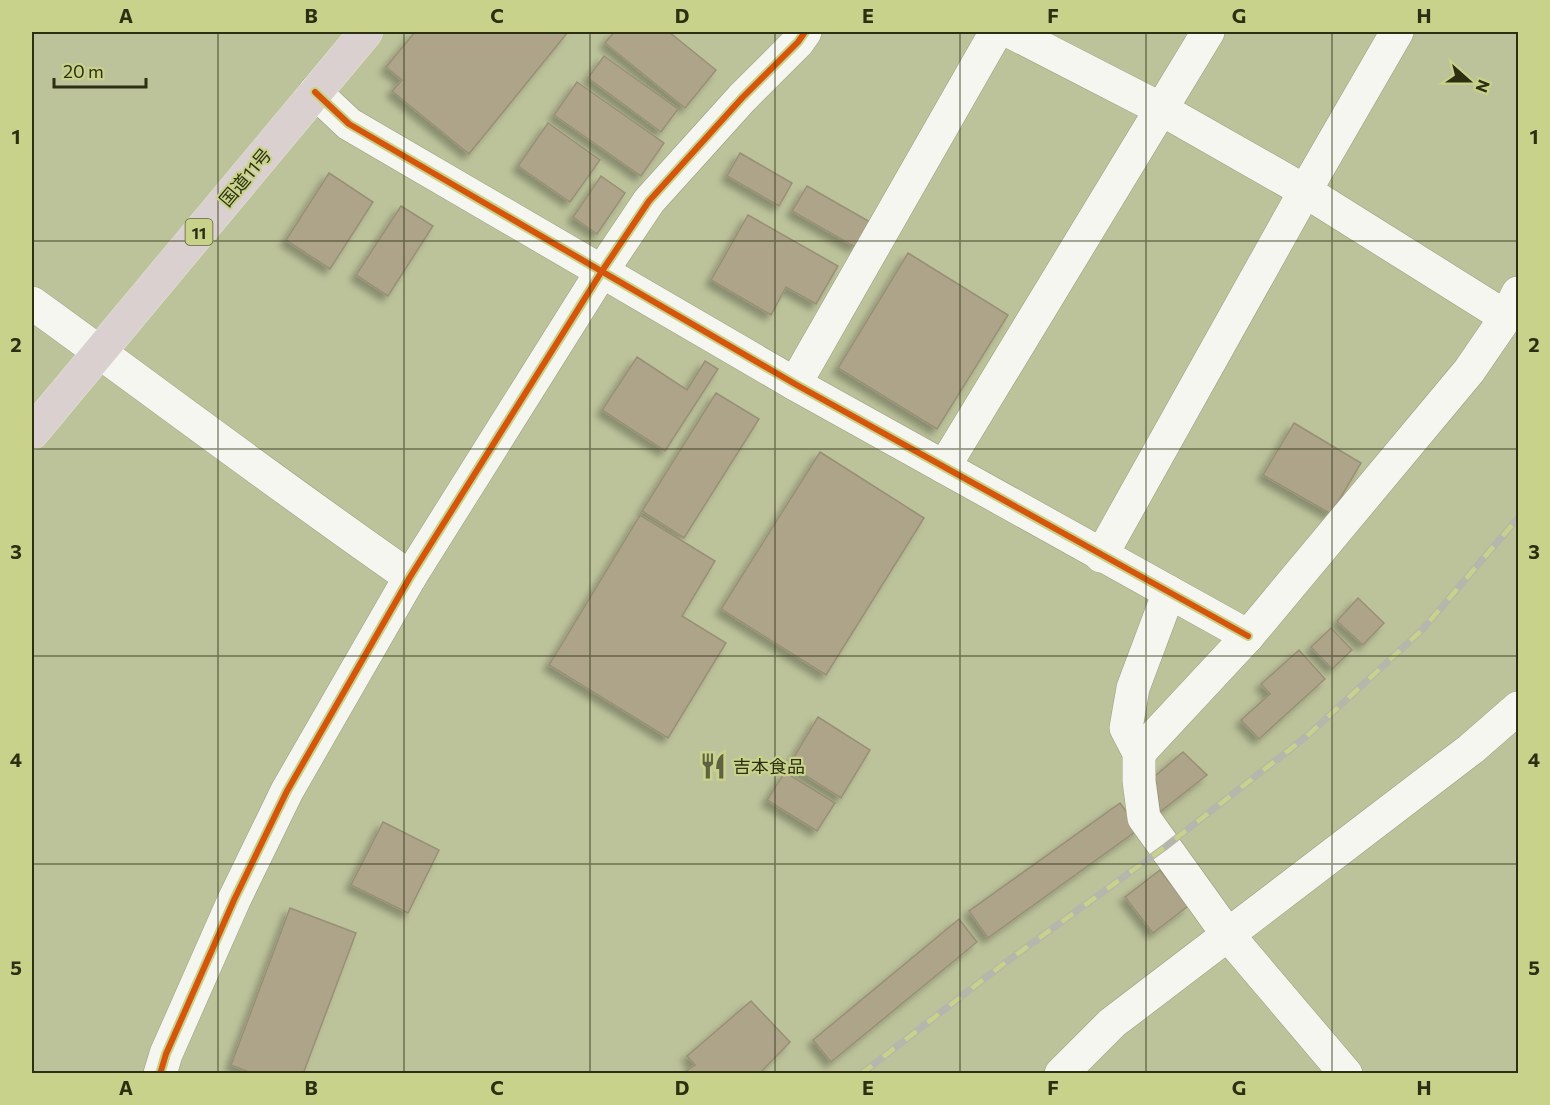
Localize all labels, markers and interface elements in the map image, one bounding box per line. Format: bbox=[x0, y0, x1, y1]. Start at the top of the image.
text: A bbox=[119, 3, 133, 27]
text: B bbox=[304, 3, 318, 27]
text: C bbox=[490, 3, 504, 27]
text: D bbox=[675, 3, 689, 27]
text: E bbox=[862, 3, 874, 27]
text: F bbox=[1047, 3, 1059, 27]
text: G bbox=[1232, 3, 1246, 27]
text: H bbox=[1417, 3, 1432, 27]
scale bar bbox=[54, 51, 146, 89]
north arrow bbox=[1439, 51, 1499, 111]
text: 20 m bbox=[63, 60, 104, 82]
text: N bbox=[1472, 78, 1494, 96]
text: 1 bbox=[11, 124, 21, 148]
text: 1 bbox=[1529, 124, 1539, 148]
street label: 国道11号 bbox=[214, 143, 276, 211]
road number: 11 bbox=[186, 219, 212, 245]
text: 2 bbox=[10, 332, 22, 356]
text: 2 bbox=[1528, 332, 1540, 356]
text: 3 bbox=[10, 539, 22, 563]
text: 3 bbox=[1528, 539, 1540, 563]
text: 4 bbox=[10, 747, 22, 771]
text: 4 bbox=[1528, 747, 1540, 771]
restaurant icon: 吉本食品 bbox=[698, 751, 728, 781]
place label: 吉本食品 bbox=[733, 755, 805, 777]
text: 5 bbox=[10, 955, 22, 979]
text: 5 bbox=[1528, 955, 1540, 979]
text: A bbox=[119, 1075, 133, 1099]
text: B bbox=[304, 1075, 318, 1099]
text: C bbox=[490, 1075, 504, 1099]
text: D bbox=[675, 1075, 689, 1099]
text: E bbox=[862, 1075, 874, 1099]
text: F bbox=[1047, 1075, 1059, 1099]
text: G bbox=[1232, 1075, 1246, 1099]
text: H bbox=[1417, 1075, 1432, 1099]

